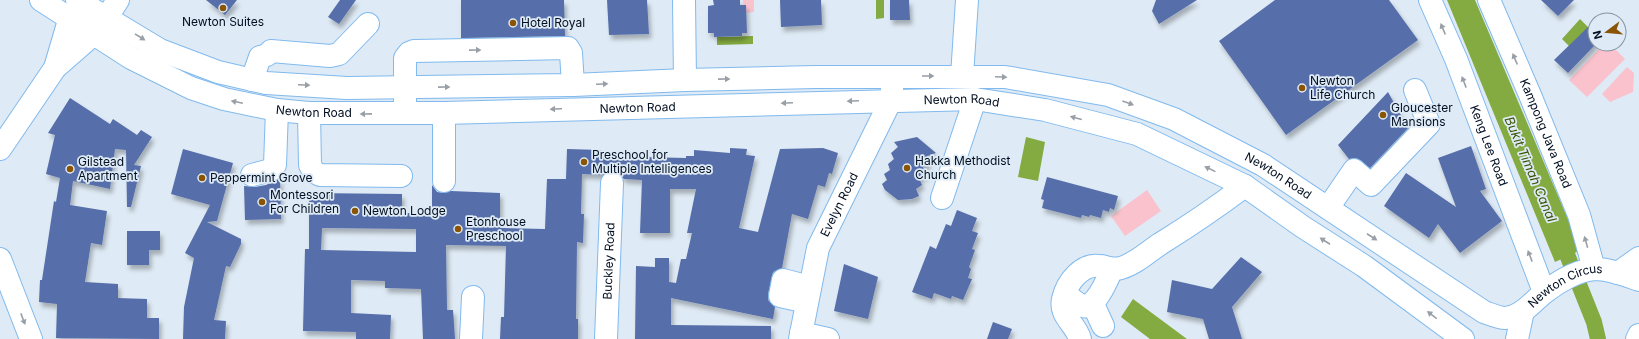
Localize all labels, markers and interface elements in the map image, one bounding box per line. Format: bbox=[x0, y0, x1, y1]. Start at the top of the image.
marker: Newton Suites bbox=[218, 3, 228, 13]
north arrow bbox=[1587, 12, 1627, 52]
place label: Newton Suites bbox=[182, 14, 264, 29]
place label: Hotel Royal bbox=[521, 15, 585, 30]
marker: Hotel Royal bbox=[508, 18, 518, 28]
one-way arrow bbox=[1440, 24, 1446, 35]
text: N bbox=[1590, 29, 1605, 41]
one-way arrow bbox=[134, 34, 146, 41]
one-way arrow bbox=[469, 47, 482, 53]
one-way arrow bbox=[1511, 52, 1517, 64]
one-way arrow bbox=[922, 73, 935, 79]
place label: Newton Life Church bbox=[1310, 73, 1375, 102]
one-way arrow bbox=[995, 74, 1008, 80]
one-way arrow bbox=[1461, 75, 1467, 87]
one-way arrow bbox=[718, 76, 731, 82]
street label: Kampong Java Road bbox=[1517, 76, 1575, 190]
one-way arrow bbox=[596, 80, 608, 87]
one-way arrow bbox=[298, 82, 310, 89]
marker: Newton Life Church bbox=[1297, 83, 1307, 93]
one-way arrow bbox=[438, 84, 451, 90]
street label: Newton Road bbox=[923, 91, 1001, 110]
one-way arrow bbox=[231, 98, 244, 104]
one-way arrow bbox=[846, 98, 859, 104]
street label: Newton Road bbox=[599, 99, 676, 116]
one-way arrow bbox=[780, 100, 793, 106]
one-way arrow bbox=[1123, 100, 1135, 106]
place label: Gloucester Mansions bbox=[1391, 100, 1453, 129]
street label: Newton Road bbox=[275, 102, 352, 120]
street label: Keng Lee Road bbox=[1467, 103, 1511, 188]
one-way arrow bbox=[549, 106, 562, 112]
marker: Gloucester Mansions bbox=[1378, 110, 1388, 120]
one-way arrow bbox=[359, 111, 372, 117]
water label: Bukit Timah Canal bbox=[1502, 114, 1561, 225]
one-way arrow bbox=[1070, 115, 1082, 121]
place label: Preschool for Multiple Intelligences bbox=[592, 147, 712, 176]
street label: Newton Road bbox=[1242, 149, 1315, 202]
place label: Hakka Methodist Church bbox=[915, 153, 1011, 182]
place label: Gilstead Apartment bbox=[78, 154, 138, 183]
marker: Preschool for Multiple Intelligences bbox=[579, 157, 589, 167]
marker: Hakka Methodist Church bbox=[902, 163, 912, 173]
marker: Gilstead Apartment bbox=[65, 164, 75, 174]
one-way arrow bbox=[1204, 166, 1216, 172]
place label: Peppermint Grove bbox=[210, 170, 313, 185]
street label: Evelyn Road bbox=[817, 170, 861, 239]
marker: Peppermint Grove bbox=[197, 173, 207, 183]
place label: Montessori For Children bbox=[270, 187, 339, 216]
marker: Montessori For Children bbox=[257, 197, 267, 207]
place label: Newton Lodge bbox=[363, 203, 446, 218]
marker: Newton Lodge bbox=[350, 206, 360, 216]
place label: Etonhouse Preschool bbox=[466, 214, 526, 243]
street label: Buckley Road bbox=[600, 222, 617, 300]
marker: Etonhouse Preschool bbox=[453, 224, 463, 234]
one-way arrow bbox=[1367, 233, 1377, 241]
one-way arrow bbox=[1583, 236, 1589, 249]
one-way arrow bbox=[1319, 238, 1331, 245]
one-way arrow bbox=[1526, 250, 1532, 262]
street label: Newton Circus bbox=[1524, 261, 1603, 311]
one-way arrow bbox=[1427, 311, 1438, 319]
one-way arrow bbox=[21, 313, 27, 325]

